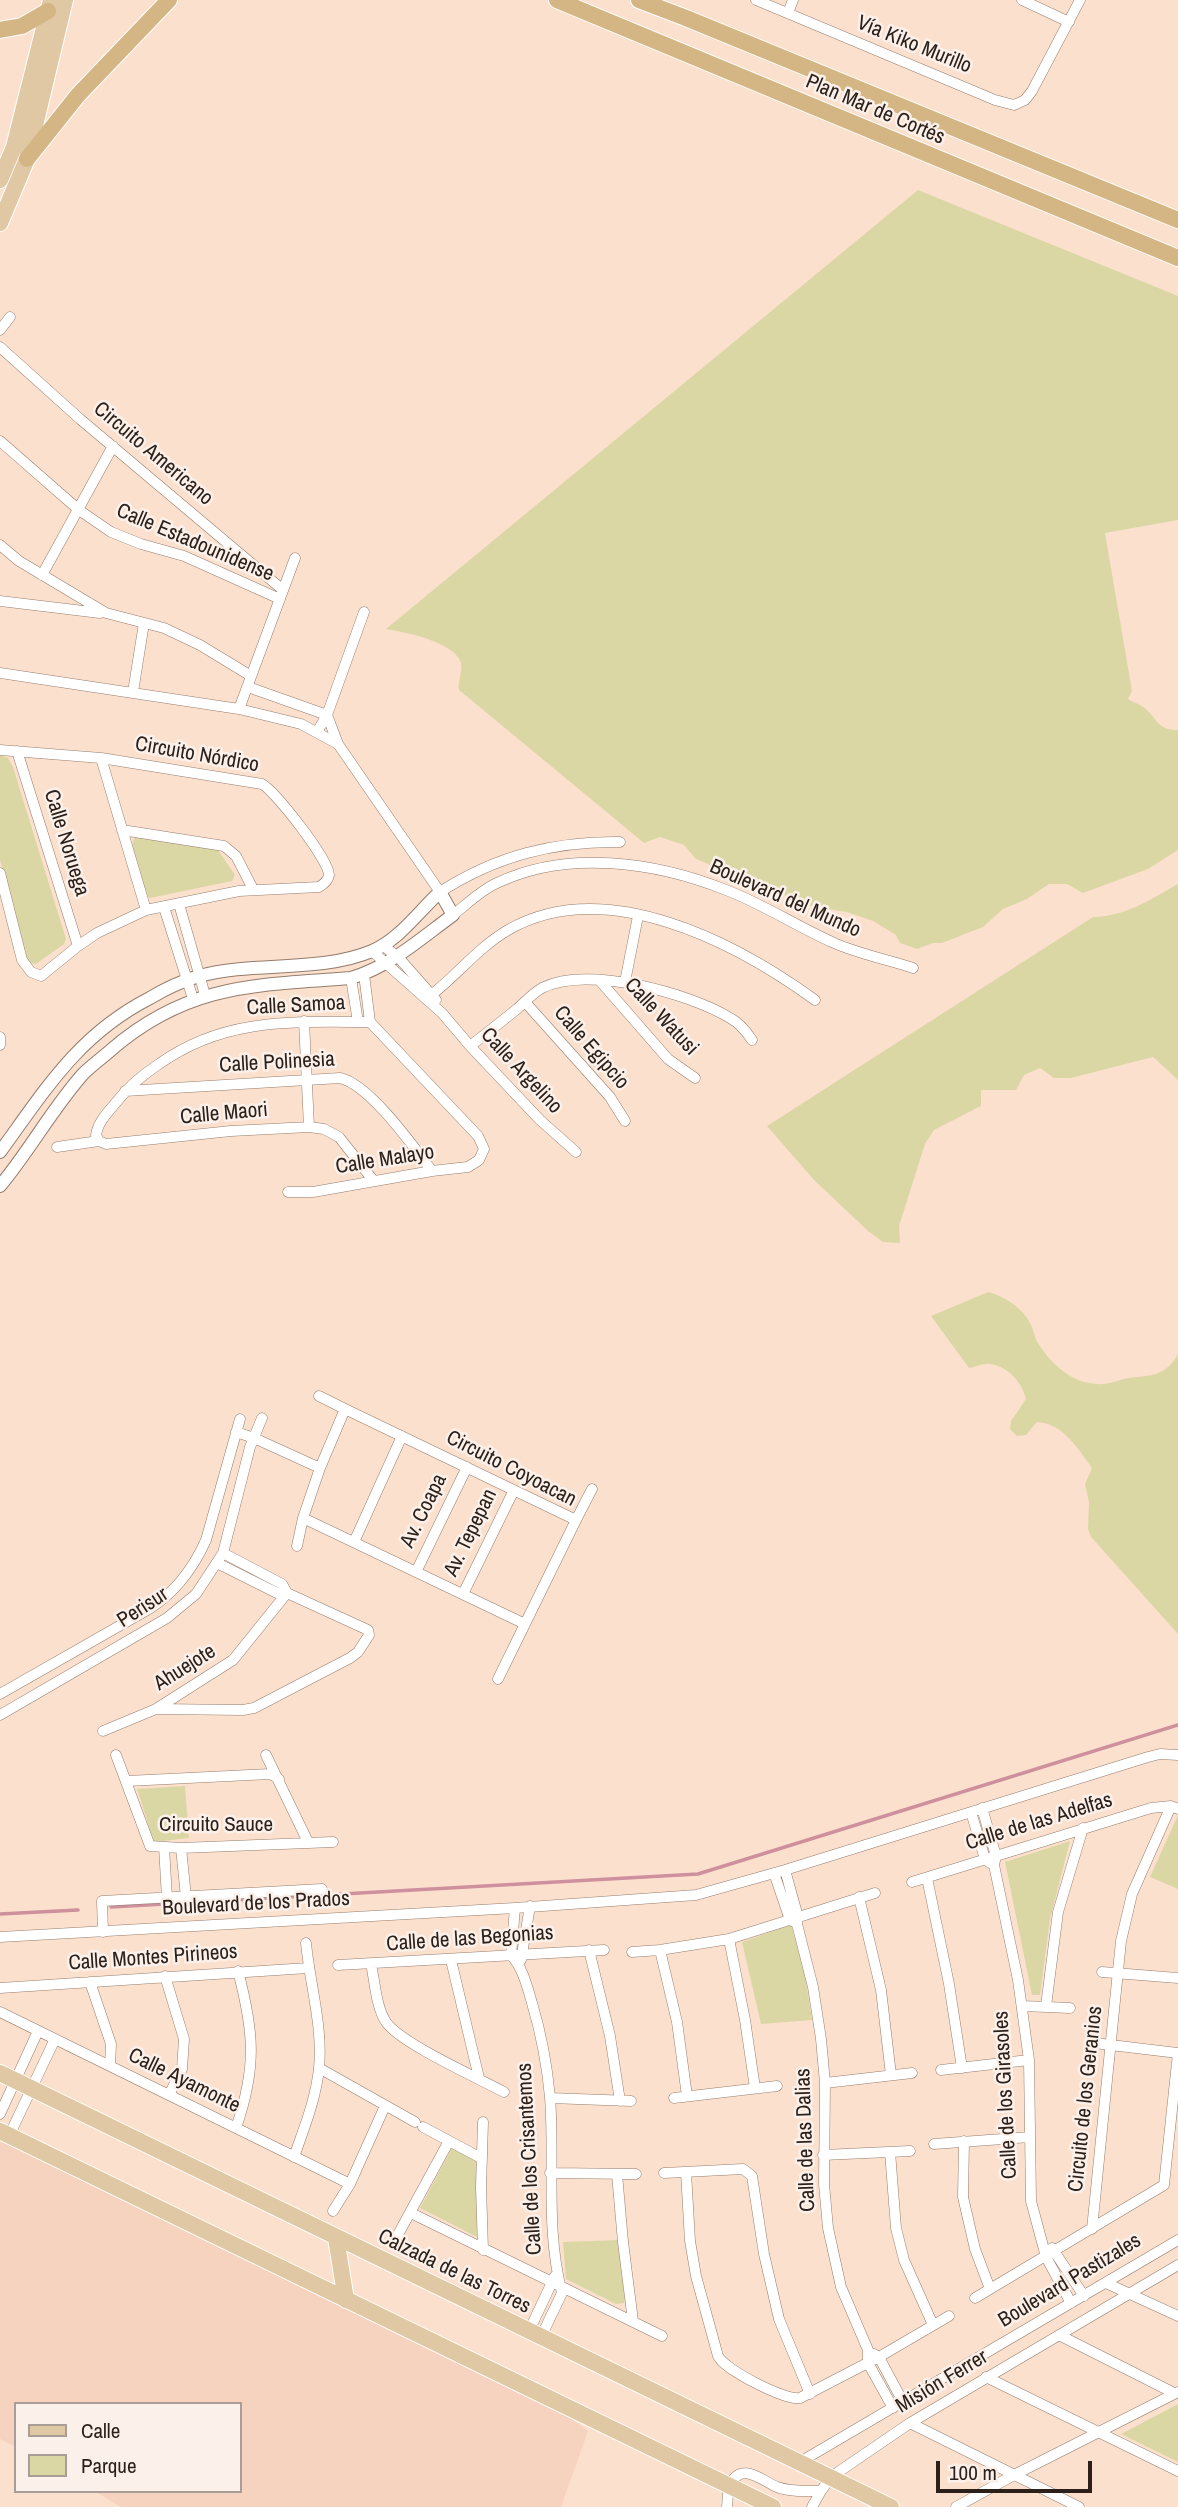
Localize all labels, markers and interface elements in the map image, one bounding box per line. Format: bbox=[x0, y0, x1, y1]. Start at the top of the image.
street label: Vía Kiko Murillo bbox=[853, 11, 975, 79]
street label: Plan Mar de Cortés bbox=[802, 69, 948, 151]
street label: Circuito Americano bbox=[88, 397, 218, 511]
street label: Calle Estadounidense bbox=[113, 498, 277, 588]
street label: Circuito Nórdico bbox=[133, 732, 261, 778]
street label: Calle Noruega bbox=[38, 787, 94, 899]
street label: Boulevard del Mundo bbox=[706, 854, 864, 944]
street label: Calle Watusi bbox=[619, 973, 703, 1061]
street label: Calle Samoa bbox=[246, 991, 346, 1021]
street label: Calle Egipcio bbox=[548, 1001, 634, 1095]
street label: Calle Argelino bbox=[475, 1023, 567, 1119]
street label: Calle Polinesia bbox=[219, 1047, 335, 1079]
street label: Calle Maori bbox=[179, 1098, 269, 1130]
street label: Calle Malayo bbox=[334, 1140, 436, 1180]
street label: Circuito Coyoacan bbox=[442, 1425, 580, 1513]
street label: Av. Coapa bbox=[395, 1470, 453, 1552]
street label: Av. Tepepan bbox=[439, 1485, 503, 1581]
street label: Perisur bbox=[113, 1582, 173, 1634]
street label: Ahuejote bbox=[149, 1639, 221, 1697]
street label: Calle de las Adelfas bbox=[963, 1788, 1115, 1856]
street label: Circuito Sauce bbox=[159, 1812, 273, 1838]
street label: Boulevard de los Prados bbox=[162, 1887, 350, 1921]
street label: Calle de las Begonias bbox=[386, 1921, 554, 1957]
street label: Calle Montes Pirineos bbox=[68, 1940, 238, 1976]
street label: Circuito de los Geranios bbox=[1064, 2005, 1108, 2193]
street label: Calle de los Girasoles bbox=[989, 2010, 1023, 2180]
street label: Calle Ayamonte bbox=[124, 2043, 244, 2119]
street label: Calle de los Crisantemos bbox=[512, 2062, 548, 2256]
street label: Calle de las Dalias bbox=[791, 2068, 821, 2212]
street label: Calzada de las Torres bbox=[374, 2224, 534, 2320]
street label: Boulevard Pastizales bbox=[994, 2229, 1146, 2333]
street label: Misión Ferrer bbox=[892, 2345, 992, 2419]
legend bbox=[14, 2402, 242, 2493]
text: Calle bbox=[81, 2416, 120, 2445]
scale bar bbox=[940, 2448, 1096, 2492]
text: Parque bbox=[81, 2451, 137, 2480]
text: 100 m bbox=[949, 2458, 997, 2487]

